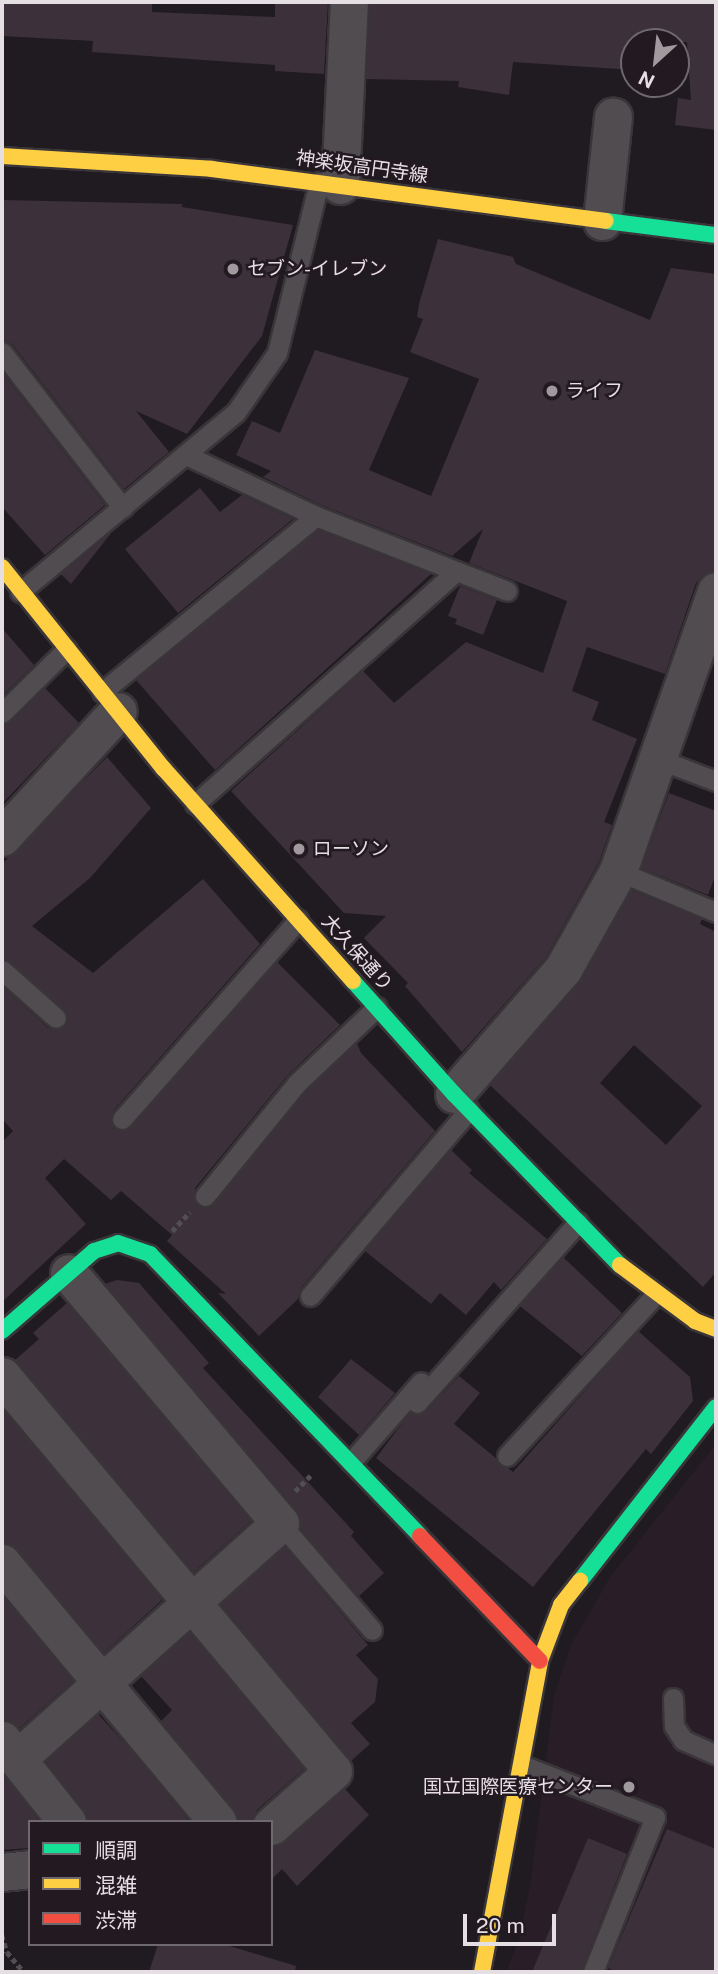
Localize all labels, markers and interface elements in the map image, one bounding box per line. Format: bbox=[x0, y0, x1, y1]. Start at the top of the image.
north arrow bbox=[620, 28, 690, 98]
text: N bbox=[635, 67, 658, 93]
street label: 神楽坂高円寺線 bbox=[295, 146, 429, 188]
place label: セブン-イレブン bbox=[247, 258, 387, 280]
marker: セブン-イレブン bbox=[225, 261, 241, 277]
place label: ライフ bbox=[566, 380, 623, 402]
marker: ライフ bbox=[544, 383, 560, 399]
place label: ローソン bbox=[313, 838, 389, 860]
marker: ローソン bbox=[291, 841, 307, 857]
street label: 大久保通り bbox=[317, 910, 397, 996]
place label: 国立国際医療センター bbox=[423, 1776, 613, 1798]
marker: 国立国際医療センター bbox=[619, 1777, 639, 1797]
legend bbox=[28, 1820, 273, 1946]
text: 順調 bbox=[95, 1838, 137, 1863]
text: 混雑 bbox=[95, 1873, 137, 1898]
scale bar bbox=[466, 1900, 559, 1944]
text: 渋滞 bbox=[95, 1908, 137, 1933]
text: 20 m bbox=[476, 1913, 525, 1938]

